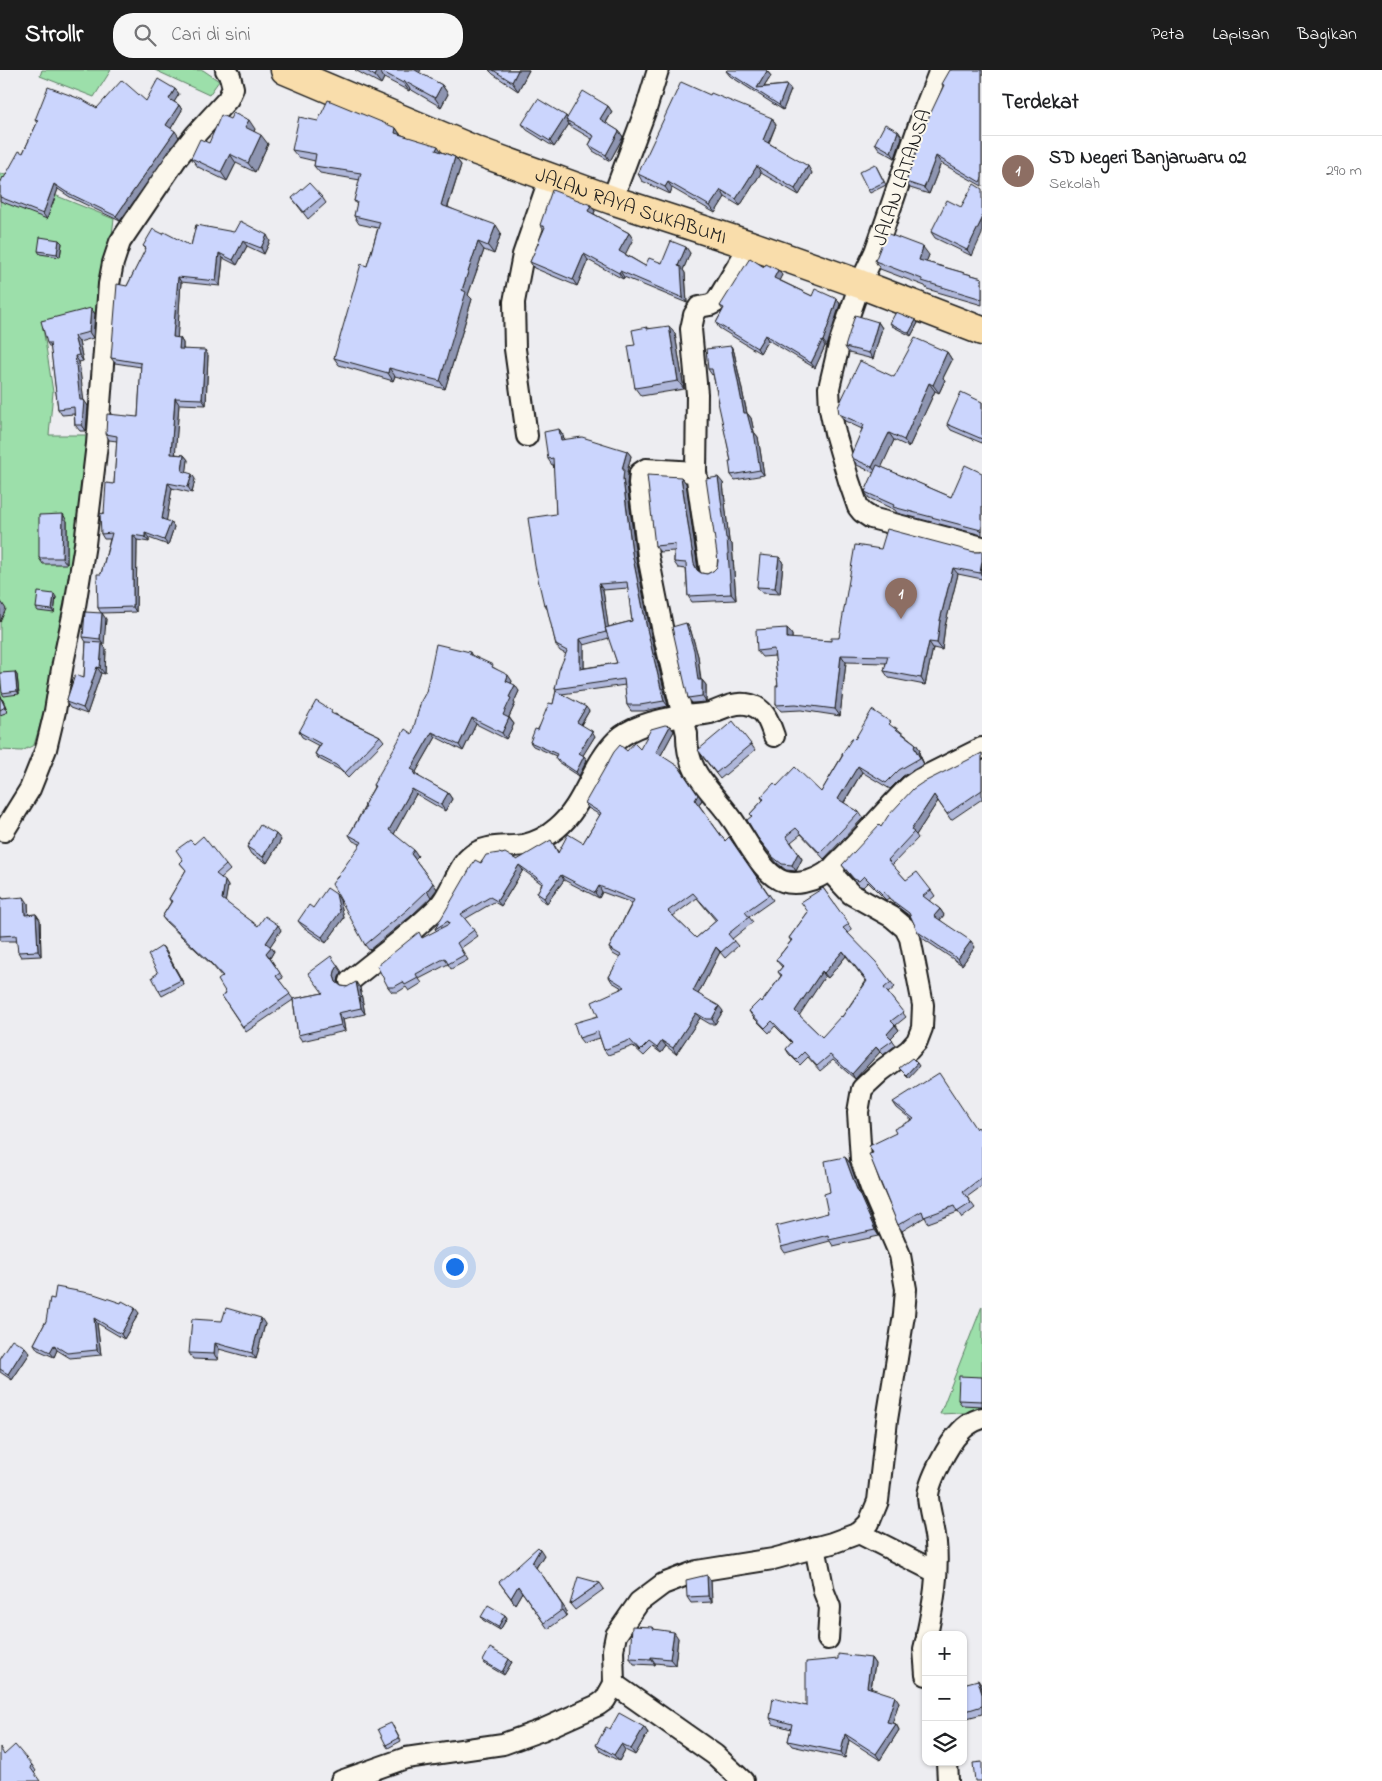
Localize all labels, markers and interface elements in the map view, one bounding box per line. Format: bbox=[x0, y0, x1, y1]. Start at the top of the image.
search box bbox=[113, 13, 463, 58]
text: Strollr bbox=[25, 18, 83, 53]
icon: search bbox=[131, 21, 159, 49]
text: Cari di sini bbox=[171, 22, 251, 49]
text: Peta bbox=[1151, 22, 1184, 48]
text: Lapisan bbox=[1212, 22, 1269, 48]
text: Bagikan bbox=[1297, 22, 1357, 48]
text: Terdekat bbox=[1002, 88, 1079, 118]
street label: JALAN LATANSA bbox=[866, 106, 940, 250]
text: SD Negeri Banjarwaru 02 bbox=[1049, 145, 1247, 172]
text: 1 bbox=[1015, 159, 1021, 183]
text: 290 m bbox=[1326, 159, 1362, 183]
street label: JALAN RAYA SUKABUMI bbox=[531, 161, 730, 253]
text: Sekolah bbox=[1049, 172, 1100, 196]
pin: 1 bbox=[885, 578, 917, 619]
your location bbox=[442, 1254, 468, 1280]
map controls bbox=[922, 1631, 967, 1766]
button: + bbox=[922, 1631, 967, 1676]
button: − bbox=[922, 1676, 967, 1721]
button: layers bbox=[922, 1721, 967, 1766]

